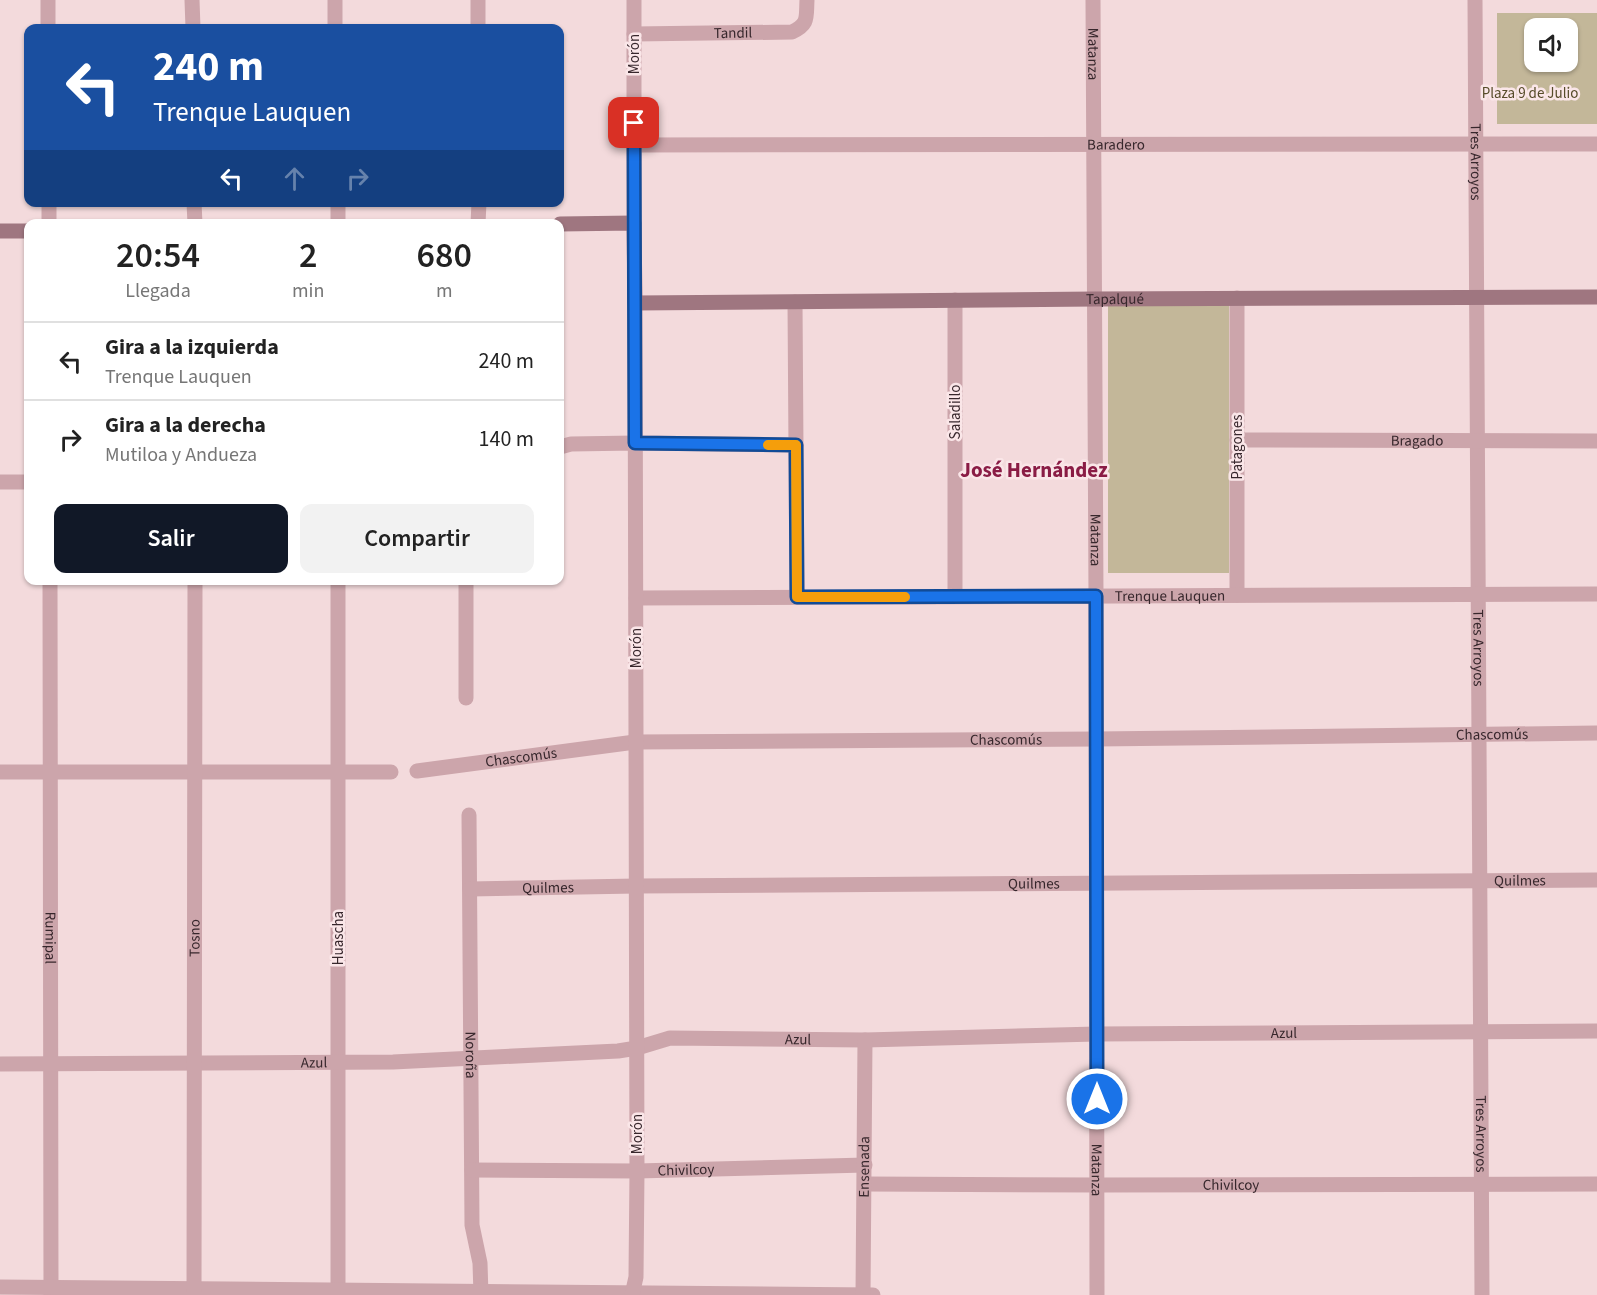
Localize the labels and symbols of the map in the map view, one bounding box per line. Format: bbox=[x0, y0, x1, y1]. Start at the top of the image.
street label: Tandil bbox=[714, 22, 753, 43]
street label: Matanza bbox=[1083, 28, 1104, 80]
street label: Morón bbox=[624, 34, 645, 74]
park label: Plaza 9 de Julio bbox=[1482, 83, 1578, 104]
pin bbox=[608, 97, 659, 148]
street label: Tres Arroyos bbox=[1465, 123, 1487, 201]
street label: Baradero bbox=[1087, 134, 1145, 155]
street label: Tapalqué bbox=[1086, 288, 1144, 310]
street label: Saladillo bbox=[945, 385, 966, 439]
street label: Patagones bbox=[1227, 415, 1248, 479]
street label: Bragado bbox=[1391, 430, 1443, 451]
district label: José Hernández bbox=[960, 455, 1108, 485]
street label: Matanza bbox=[1085, 514, 1106, 566]
street label: Trenque Lauquen bbox=[1115, 585, 1225, 607]
street label: Tres Arroyos bbox=[1468, 609, 1489, 687]
street label: Morón bbox=[626, 628, 647, 668]
street label: Chascomús bbox=[1456, 723, 1528, 745]
street label: Chascomús bbox=[970, 729, 1042, 750]
street label: Chascomús bbox=[484, 742, 558, 772]
street label: Quilmes bbox=[1494, 870, 1546, 891]
street label: Quilmes bbox=[1008, 873, 1060, 894]
street label: Quilmes bbox=[522, 877, 574, 899]
street label: Huascha bbox=[328, 911, 349, 965]
street label: Rumipal bbox=[40, 912, 61, 964]
street label: Tosno bbox=[184, 919, 205, 957]
street label: Azul bbox=[1271, 1022, 1297, 1043]
street label: Azul bbox=[785, 1029, 811, 1050]
street label: Noroña bbox=[460, 1031, 481, 1078]
street label: Azul bbox=[301, 1052, 327, 1073]
position arrow bbox=[1065, 1067, 1129, 1131]
street label: Tres Arroyos bbox=[1470, 1095, 1492, 1173]
street label: Morón bbox=[627, 1114, 648, 1154]
street label: Ensenada bbox=[853, 1136, 875, 1198]
street label: Matanza bbox=[1086, 1144, 1107, 1196]
street label: Chivilcoy bbox=[657, 1158, 715, 1181]
street label: Chivilcoy bbox=[1203, 1174, 1259, 1195]

